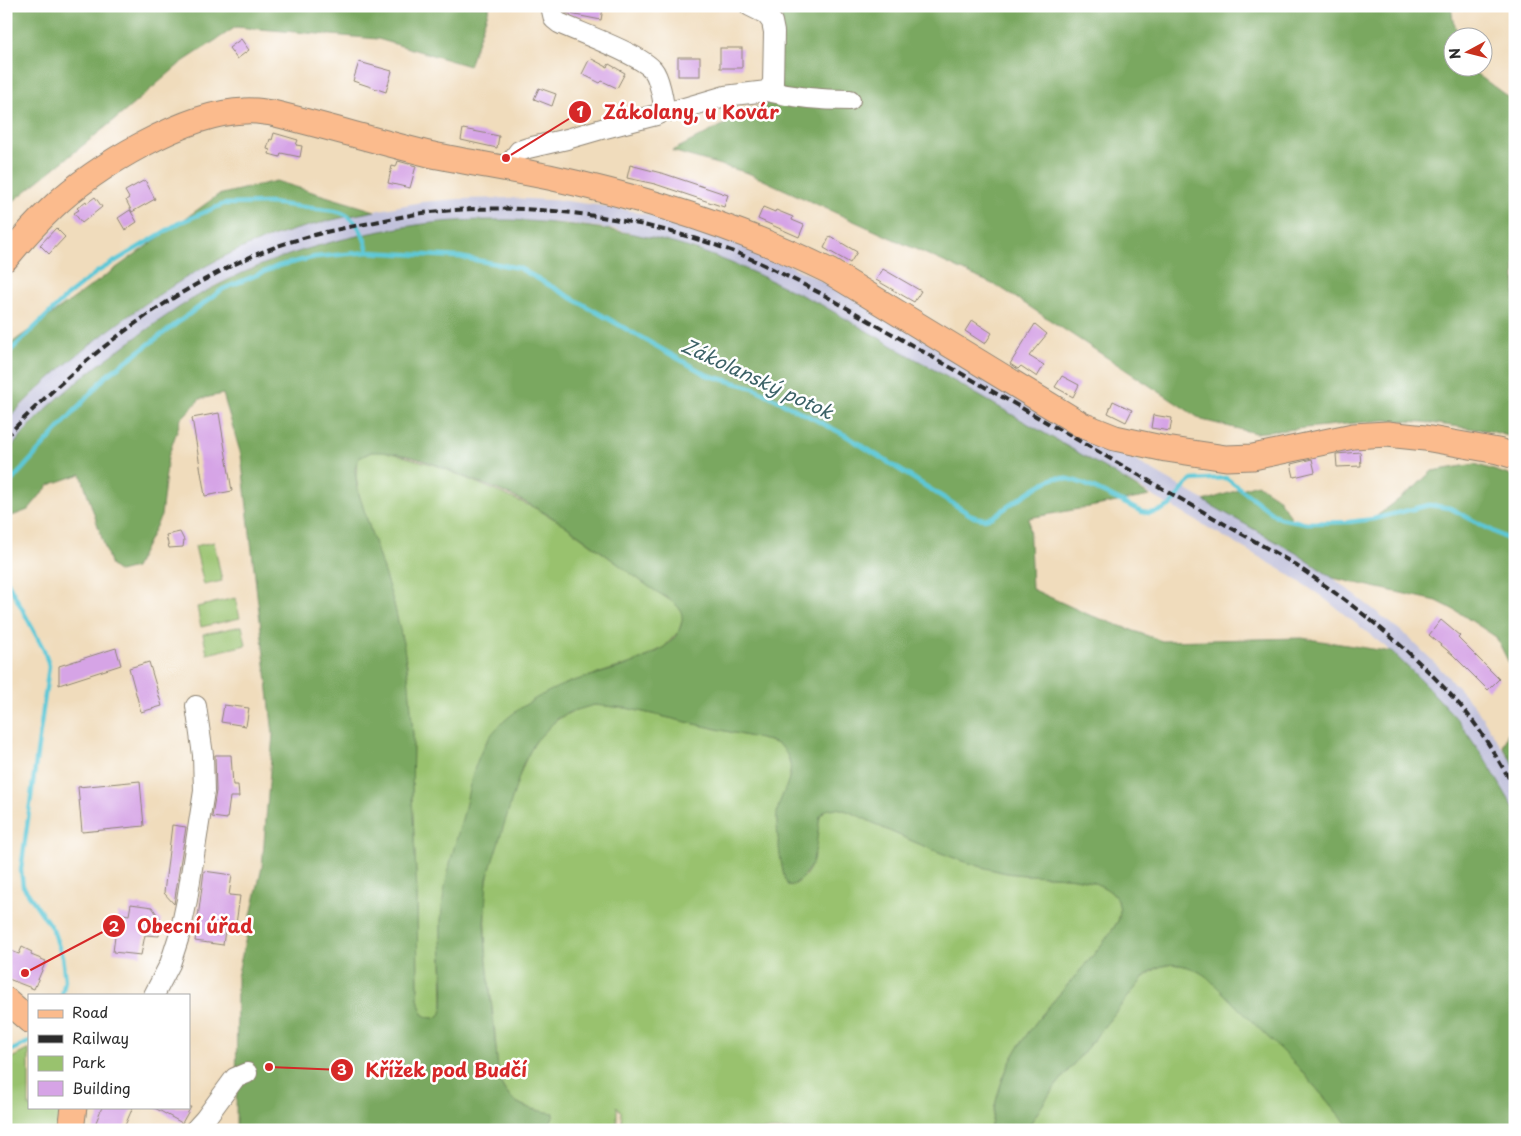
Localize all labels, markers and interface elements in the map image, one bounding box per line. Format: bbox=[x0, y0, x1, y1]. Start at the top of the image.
north arrow bbox=[1444, 28, 1494, 78]
text: N bbox=[1444, 47, 1466, 60]
callout: Zákolany, u Kovár bbox=[567, 95, 789, 129]
text: Zákolany, u Kovár bbox=[603, 97, 779, 125]
text: 1 bbox=[576, 99, 584, 122]
water label: Zákolanský potok bbox=[678, 331, 839, 426]
callout: Obecní úřad bbox=[102, 909, 263, 943]
text: Obecní úřad bbox=[137, 911, 253, 939]
text: 2 bbox=[109, 914, 120, 937]
legend bbox=[28, 994, 190, 1108]
text: Road bbox=[72, 1000, 108, 1023]
text: Railway bbox=[72, 1026, 129, 1049]
text: Park bbox=[72, 1050, 106, 1073]
callout: Křížek pod Budčí bbox=[330, 1053, 538, 1087]
text: Křížek pod Budčí bbox=[365, 1055, 528, 1083]
text: 3 bbox=[337, 1057, 347, 1080]
text: Building bbox=[72, 1076, 131, 1099]

